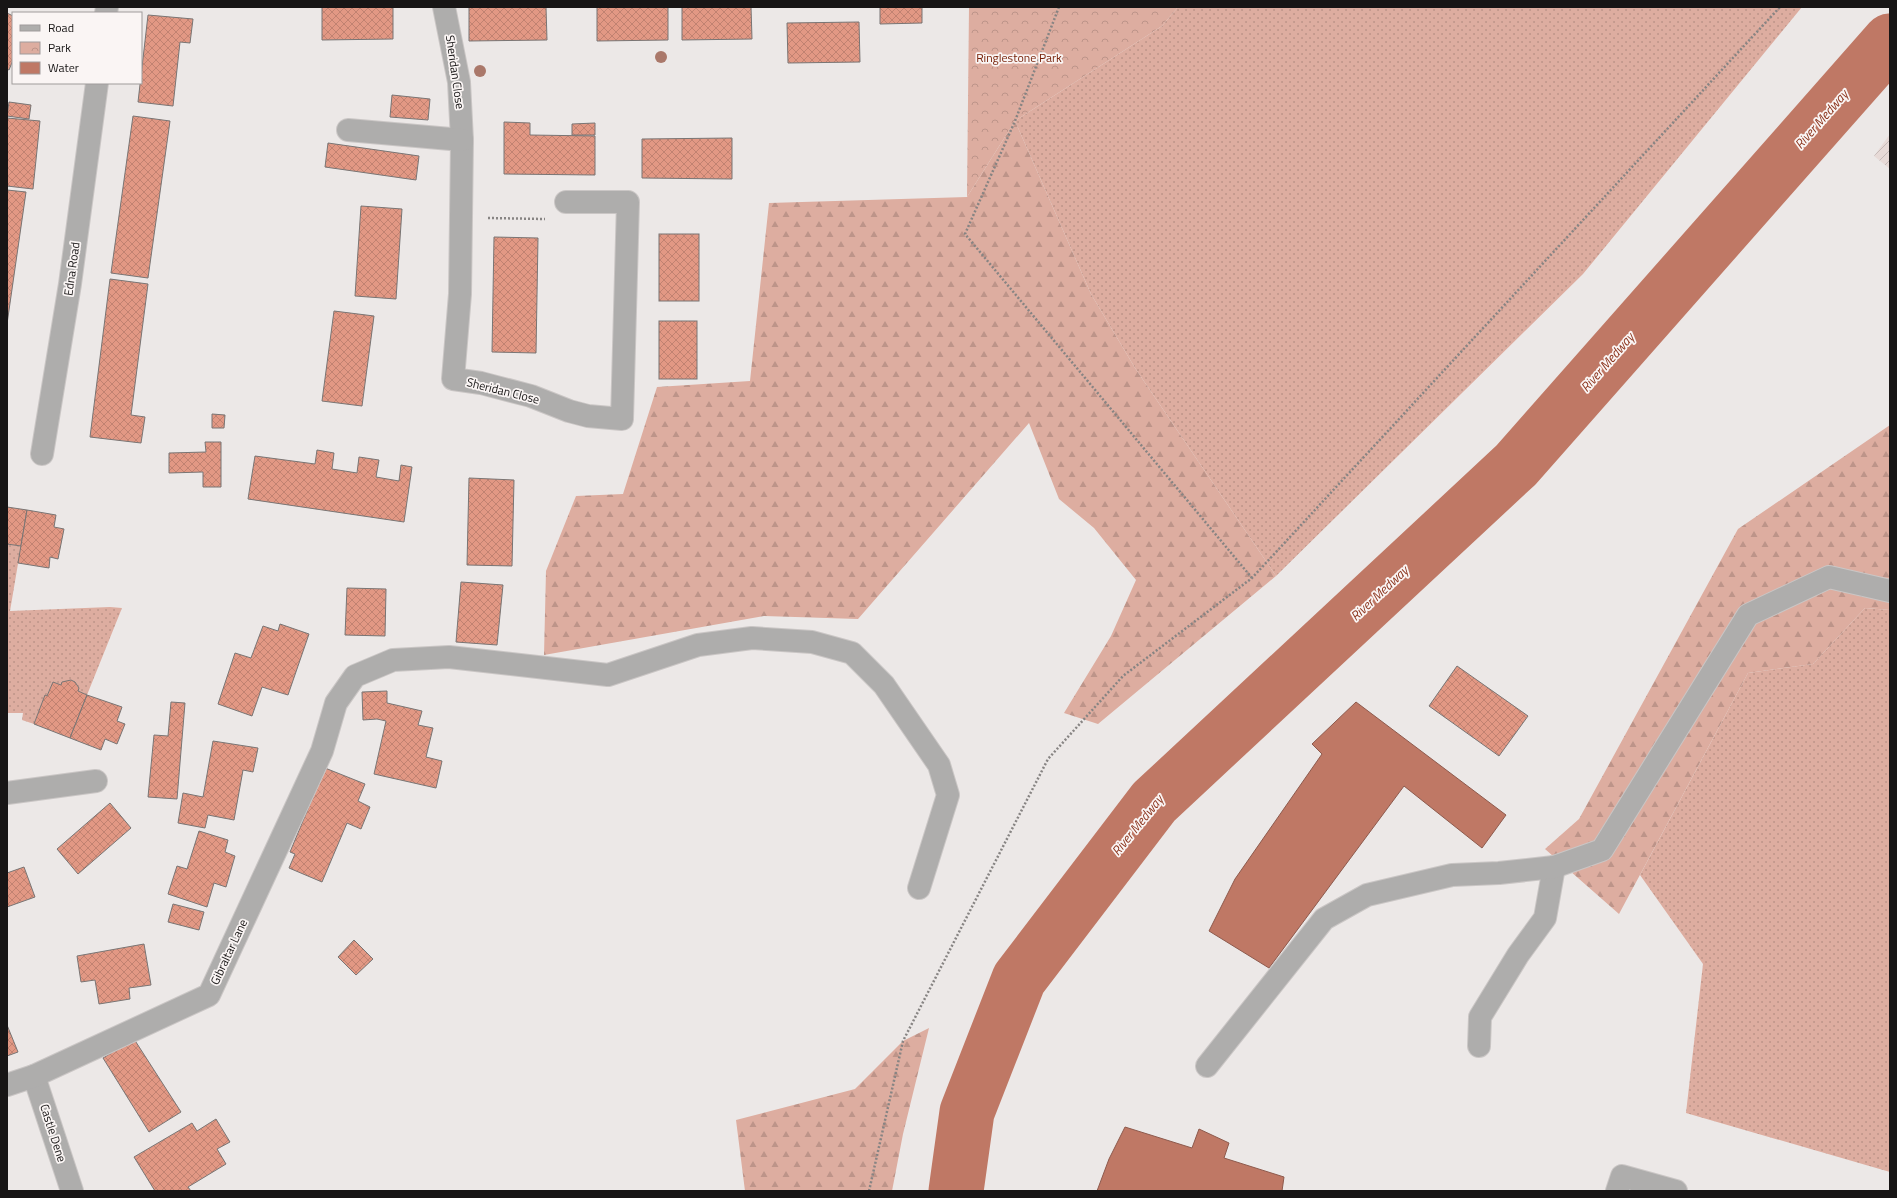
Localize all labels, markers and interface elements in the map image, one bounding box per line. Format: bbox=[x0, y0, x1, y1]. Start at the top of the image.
legend bbox=[12, 12, 142, 84]
text: Road bbox=[48, 18, 74, 37]
street label: Sheridan Close bbox=[441, 34, 470, 110]
text: Park bbox=[48, 38, 71, 57]
park label: Ringlestone Park bbox=[976, 48, 1062, 67]
text: Water bbox=[48, 58, 79, 77]
water label: River Medway bbox=[1789, 83, 1854, 153]
street label: Edna Road bbox=[58, 241, 85, 297]
water label: River Medway bbox=[1575, 326, 1640, 396]
street label: Sheridan Close bbox=[465, 372, 542, 409]
water label: River Medway bbox=[1345, 559, 1414, 625]
water label: River Medway bbox=[1106, 789, 1169, 860]
street label: Gibraltar Lane bbox=[205, 916, 252, 988]
street label: Castle Dene bbox=[35, 1101, 72, 1164]

